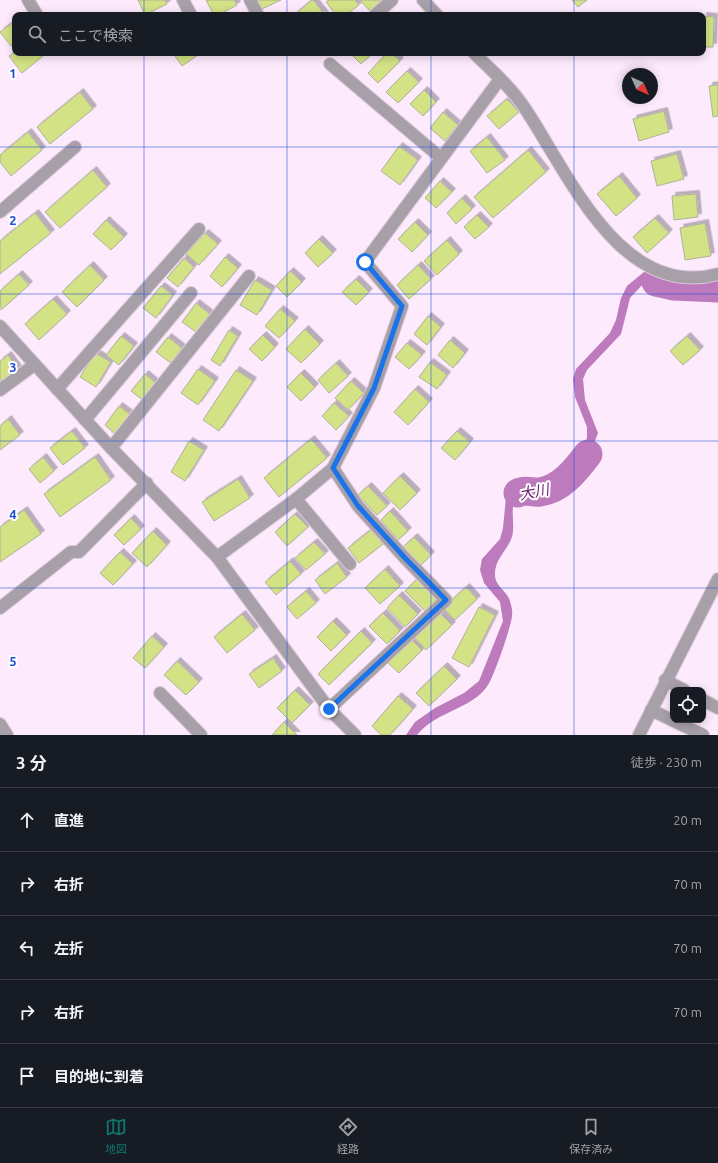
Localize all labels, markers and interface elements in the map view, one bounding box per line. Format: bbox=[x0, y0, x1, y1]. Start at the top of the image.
search box bbox=[12, 12, 706, 56]
icon: search bbox=[26, 23, 48, 45]
text: ここで検索 bbox=[58, 27, 133, 44]
text: 1 bbox=[9, 66, 17, 80]
north arrow bbox=[622, 68, 658, 104]
text: 2 bbox=[9, 213, 17, 227]
route start bbox=[356, 253, 374, 271]
text: 3 bbox=[9, 360, 17, 374]
water label: 大川 bbox=[518, 480, 552, 503]
text: 4 bbox=[9, 507, 17, 521]
text: 5 bbox=[9, 654, 17, 668]
map controls bbox=[670, 687, 706, 723]
button: locate bbox=[670, 687, 706, 723]
route end bbox=[320, 700, 338, 718]
text: 3 分 bbox=[16, 753, 47, 772]
text: 徒歩 · 230 m bbox=[631, 755, 702, 769]
icon: ahead bbox=[16, 809, 38, 831]
text: 直進 bbox=[54, 812, 84, 829]
text: 20 m bbox=[673, 813, 702, 827]
icon: right bbox=[16, 873, 38, 895]
text: 右折 bbox=[54, 876, 84, 893]
text: 70 m bbox=[673, 877, 702, 891]
icon: left bbox=[16, 937, 38, 959]
text: 左折 bbox=[54, 940, 84, 957]
text: 70 m bbox=[673, 941, 702, 955]
icon: right bbox=[16, 1001, 38, 1023]
text: 右折 bbox=[54, 1004, 84, 1021]
text: 70 m bbox=[673, 1005, 702, 1019]
icon: arrive bbox=[16, 1065, 38, 1087]
text: 目的地に到着 bbox=[54, 1068, 144, 1085]
tab: 地図 bbox=[105, 1116, 127, 1156]
tab: 経路 bbox=[337, 1116, 359, 1156]
tab: 保存済み bbox=[569, 1116, 613, 1156]

